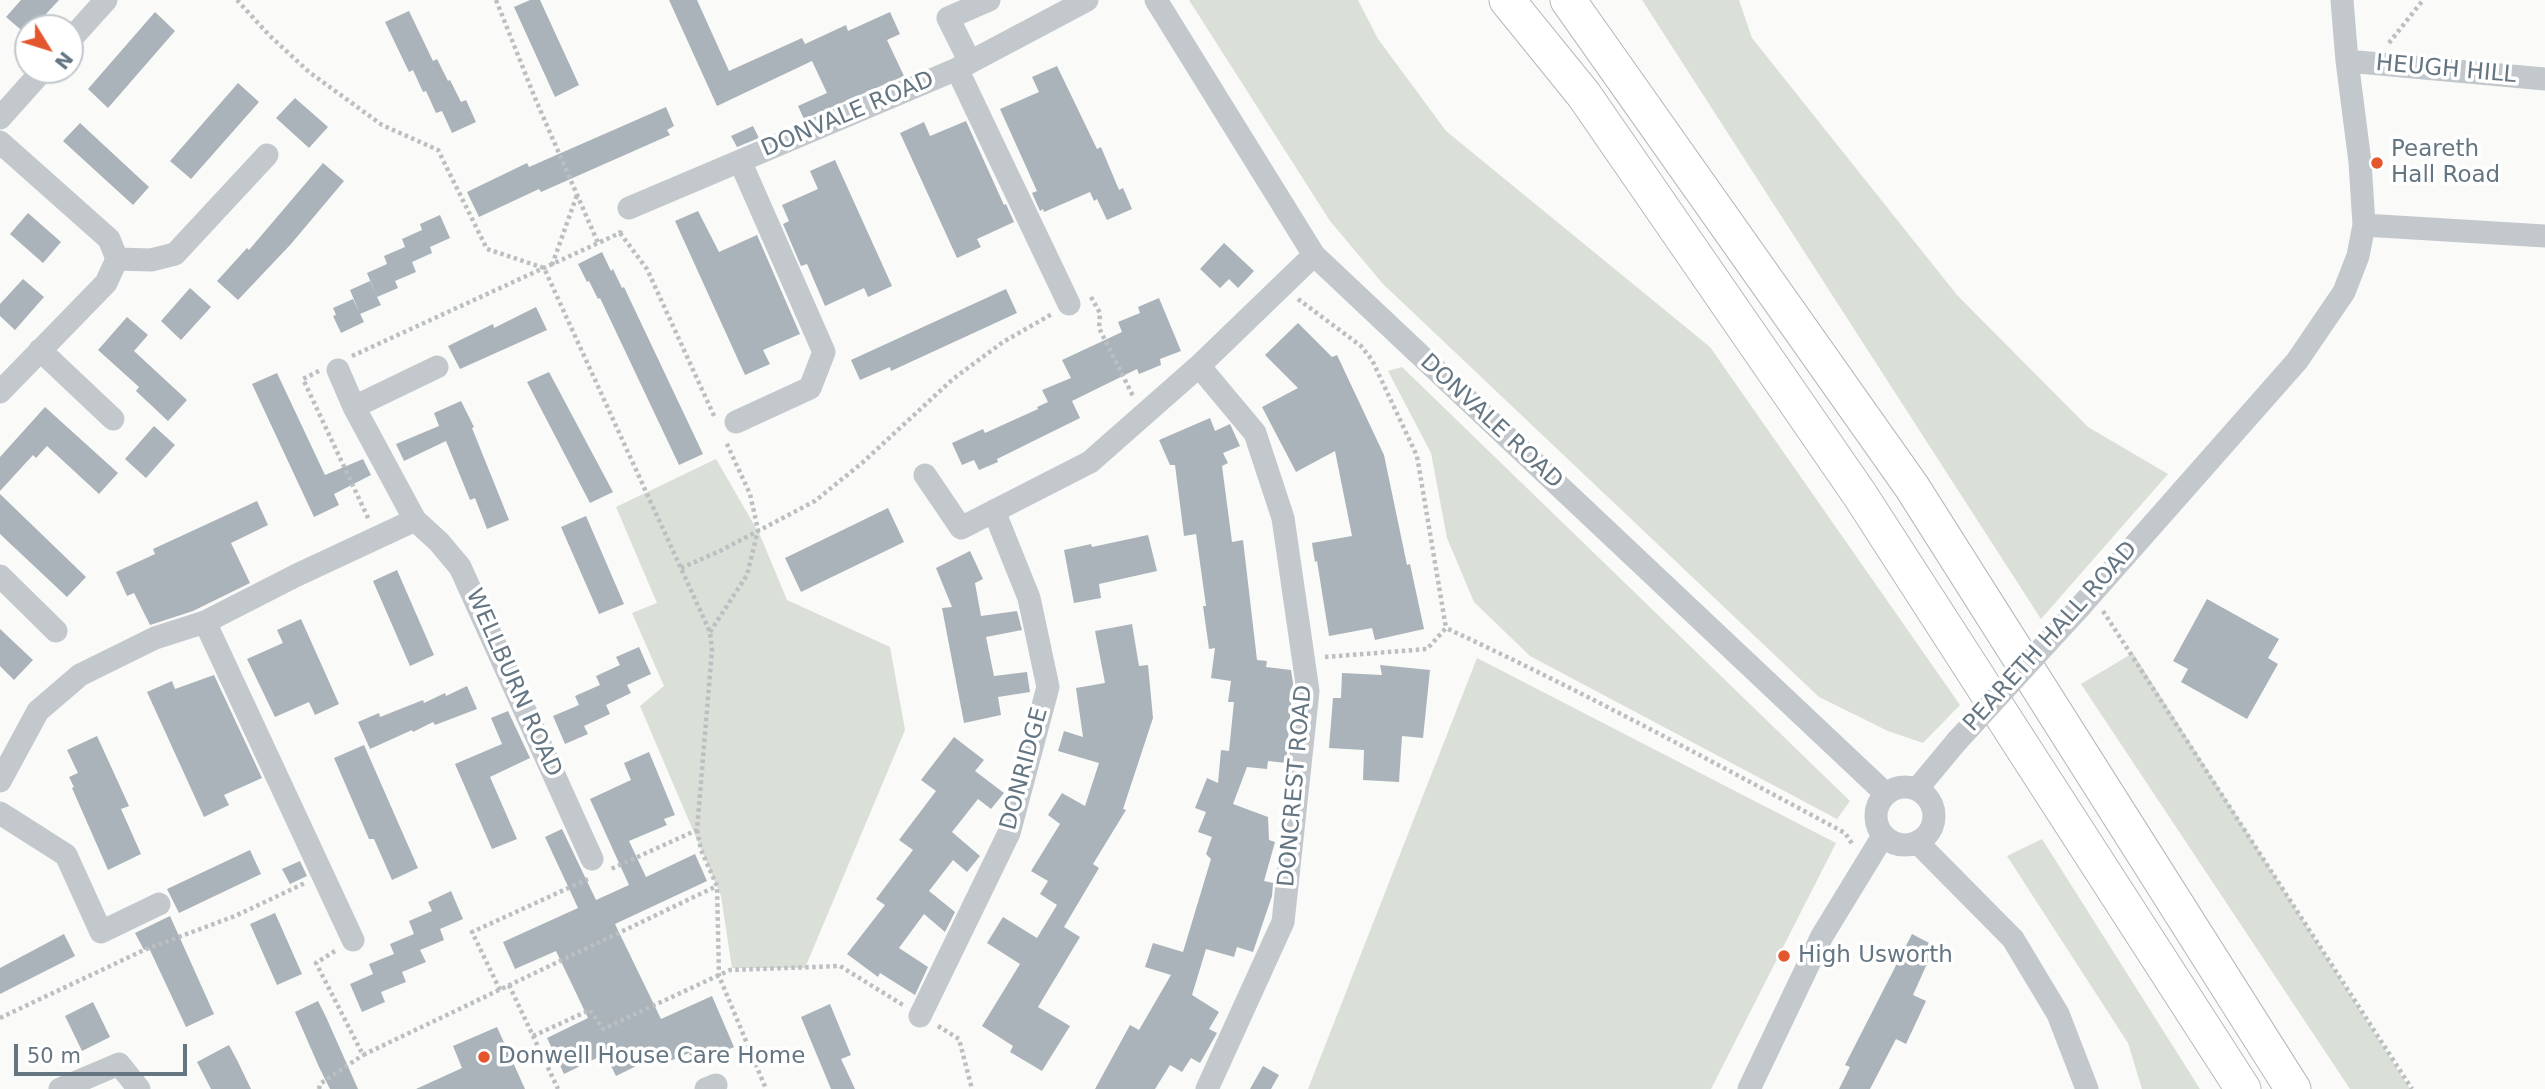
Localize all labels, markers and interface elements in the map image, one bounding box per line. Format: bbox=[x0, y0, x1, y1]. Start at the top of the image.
north arrow bbox=[14, 14, 84, 84]
text: N bbox=[50, 48, 78, 74]
street label: HEUGH HILL bbox=[2375, 50, 2517, 90]
street label: DONVALE ROAD bbox=[758, 66, 938, 164]
place label: Peareth Hall Road bbox=[2391, 136, 2500, 190]
marker: Peareth Hall Road bbox=[2369, 155, 2385, 171]
street label: DONVALE ROAD bbox=[1414, 349, 1568, 495]
street label: PEARETH HALL ROAD bbox=[1958, 536, 2144, 738]
street label: WELLBURN ROAD bbox=[459, 585, 567, 781]
street label: DONCREST ROAD bbox=[1273, 684, 1319, 888]
street label: DONRIDGE bbox=[995, 705, 1055, 833]
place label: High Usworth bbox=[1798, 942, 1953, 970]
marker: High Usworth bbox=[1776, 948, 1792, 964]
scale bar bbox=[18, 1030, 191, 1074]
place label: Donwell House Care Home bbox=[498, 1043, 805, 1071]
text: 50 m bbox=[27, 1044, 81, 1068]
marker: Donwell House Care Home bbox=[476, 1049, 492, 1065]

